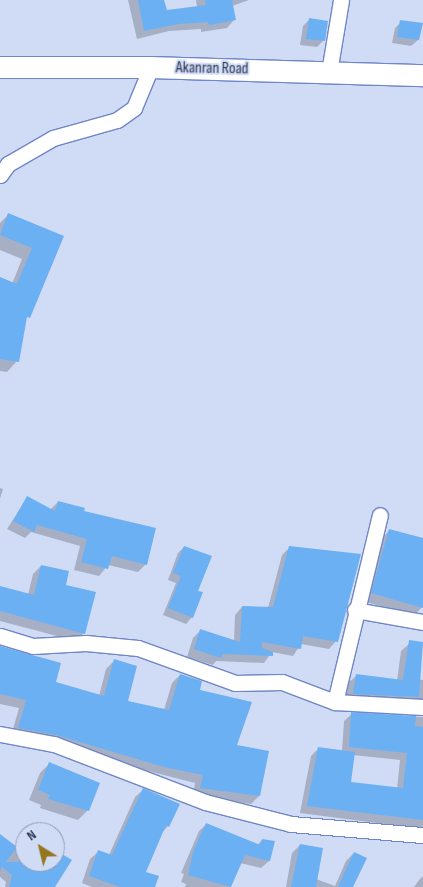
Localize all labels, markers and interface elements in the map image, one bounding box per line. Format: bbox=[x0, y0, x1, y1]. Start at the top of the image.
street label: Akanran Road bbox=[175, 59, 249, 79]
north arrow bbox=[15, 822, 65, 872]
text: N bbox=[23, 826, 39, 844]

